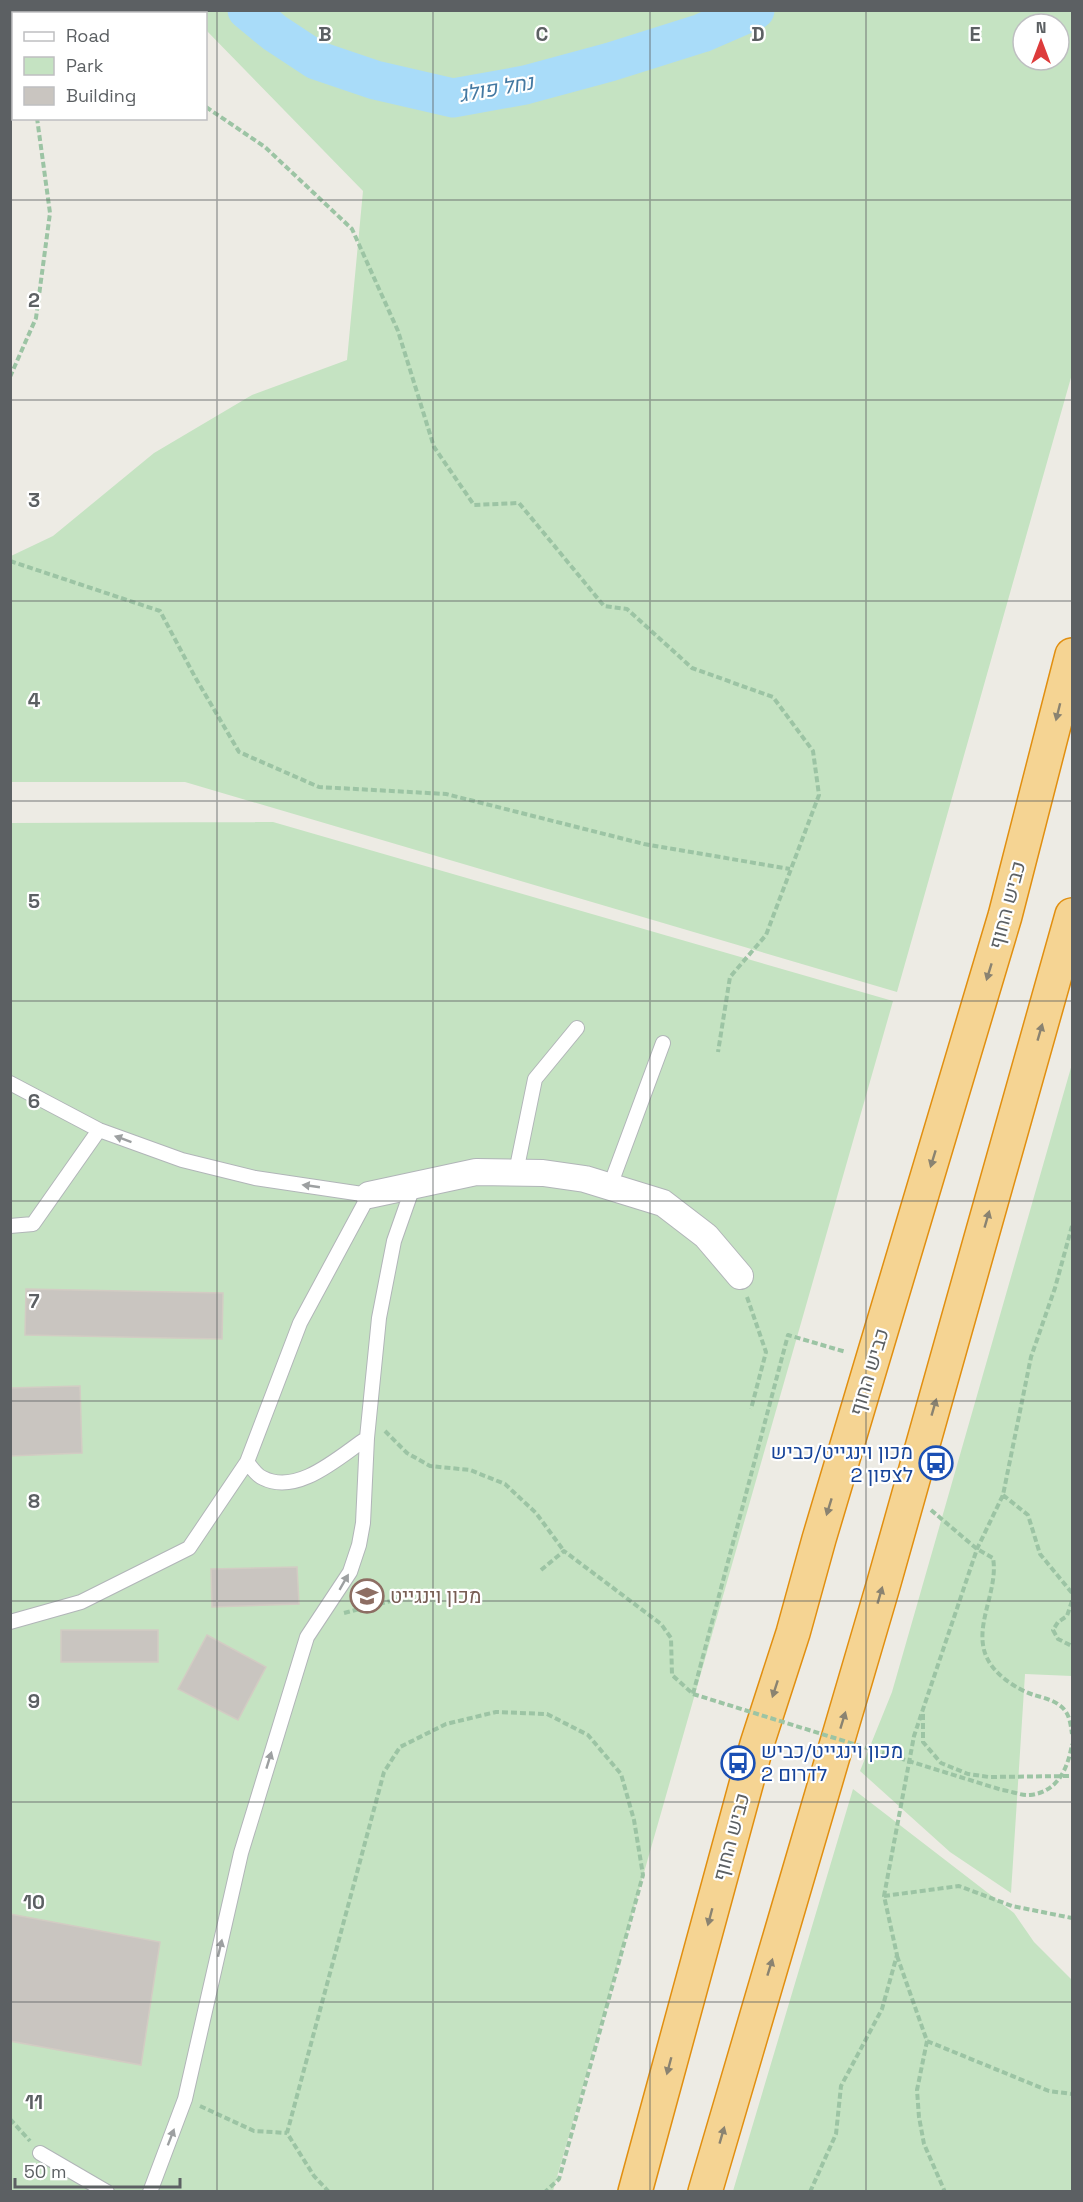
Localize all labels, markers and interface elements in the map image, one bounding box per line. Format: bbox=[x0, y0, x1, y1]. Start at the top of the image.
legend bbox=[12, 12, 207, 120]
north arrow bbox=[1011, 12, 1071, 72]
text: N bbox=[1036, 17, 1046, 38]
text: B bbox=[318, 21, 332, 47]
text: C bbox=[536, 21, 549, 47]
text: D bbox=[751, 21, 765, 47]
text: E bbox=[969, 21, 981, 47]
text: Road bbox=[66, 24, 110, 47]
text: Park bbox=[66, 54, 104, 77]
water label: נחל פולג bbox=[457, 68, 537, 108]
text: Building bbox=[66, 84, 136, 107]
text: 2 bbox=[28, 287, 40, 313]
text: 3 bbox=[28, 487, 40, 513]
text: 4 bbox=[28, 687, 41, 713]
one-way arrow bbox=[1053, 703, 1062, 721]
street label: כביש החוף bbox=[983, 858, 1031, 952]
text: 5 bbox=[28, 888, 40, 914]
one-way arrow bbox=[984, 963, 993, 981]
one-way arrow bbox=[1036, 1023, 1045, 1041]
text: 6 bbox=[28, 1088, 40, 1114]
one-way arrow bbox=[114, 1133, 132, 1143]
one-way arrow bbox=[928, 1150, 937, 1168]
one-way arrow bbox=[301, 1182, 320, 1191]
one-way arrow bbox=[983, 1210, 992, 1228]
text: 7 bbox=[28, 1288, 40, 1314]
street label: כביש החוף bbox=[843, 1325, 895, 1419]
one-way arrow bbox=[929, 1398, 939, 1416]
place label: מכון וינגייט/כביש 2 לצפון bbox=[771, 1439, 913, 1488]
bus stop icon: מכון וינגייט/כביש 2 לצפון bbox=[918, 1445, 954, 1481]
text: 8 bbox=[28, 1488, 40, 1514]
one-way arrow bbox=[824, 1498, 833, 1516]
one-way arrow bbox=[339, 1573, 349, 1590]
school or university icon: מכון וינגייט bbox=[349, 1578, 385, 1614]
place label: מכון וינגייט bbox=[390, 1583, 482, 1609]
one-way arrow bbox=[876, 1586, 885, 1604]
one-way arrow bbox=[770, 1680, 779, 1698]
text: 9 bbox=[28, 1688, 40, 1714]
one-way arrow bbox=[839, 1711, 848, 1729]
place label: מכון וינגייט/כביש 2 לדרום bbox=[761, 1738, 903, 1787]
bus stop icon: מכון וינגייט/כביש 2 לדרום bbox=[720, 1745, 756, 1781]
one-way arrow bbox=[265, 1751, 274, 1769]
street label: כביש החוף bbox=[707, 1790, 755, 1884]
text: 10 bbox=[23, 1889, 45, 1915]
one-way arrow bbox=[704, 1907, 714, 1926]
one-way arrow bbox=[215, 1939, 225, 1958]
one-way arrow bbox=[766, 1958, 775, 1976]
one-way arrow bbox=[664, 2057, 673, 2075]
text: 11 bbox=[25, 2089, 43, 2115]
one-way arrow bbox=[718, 2126, 727, 2144]
one-way arrow bbox=[167, 2128, 176, 2146]
scale bar bbox=[15, 2151, 180, 2189]
text: 50 m bbox=[24, 2160, 66, 2183]

